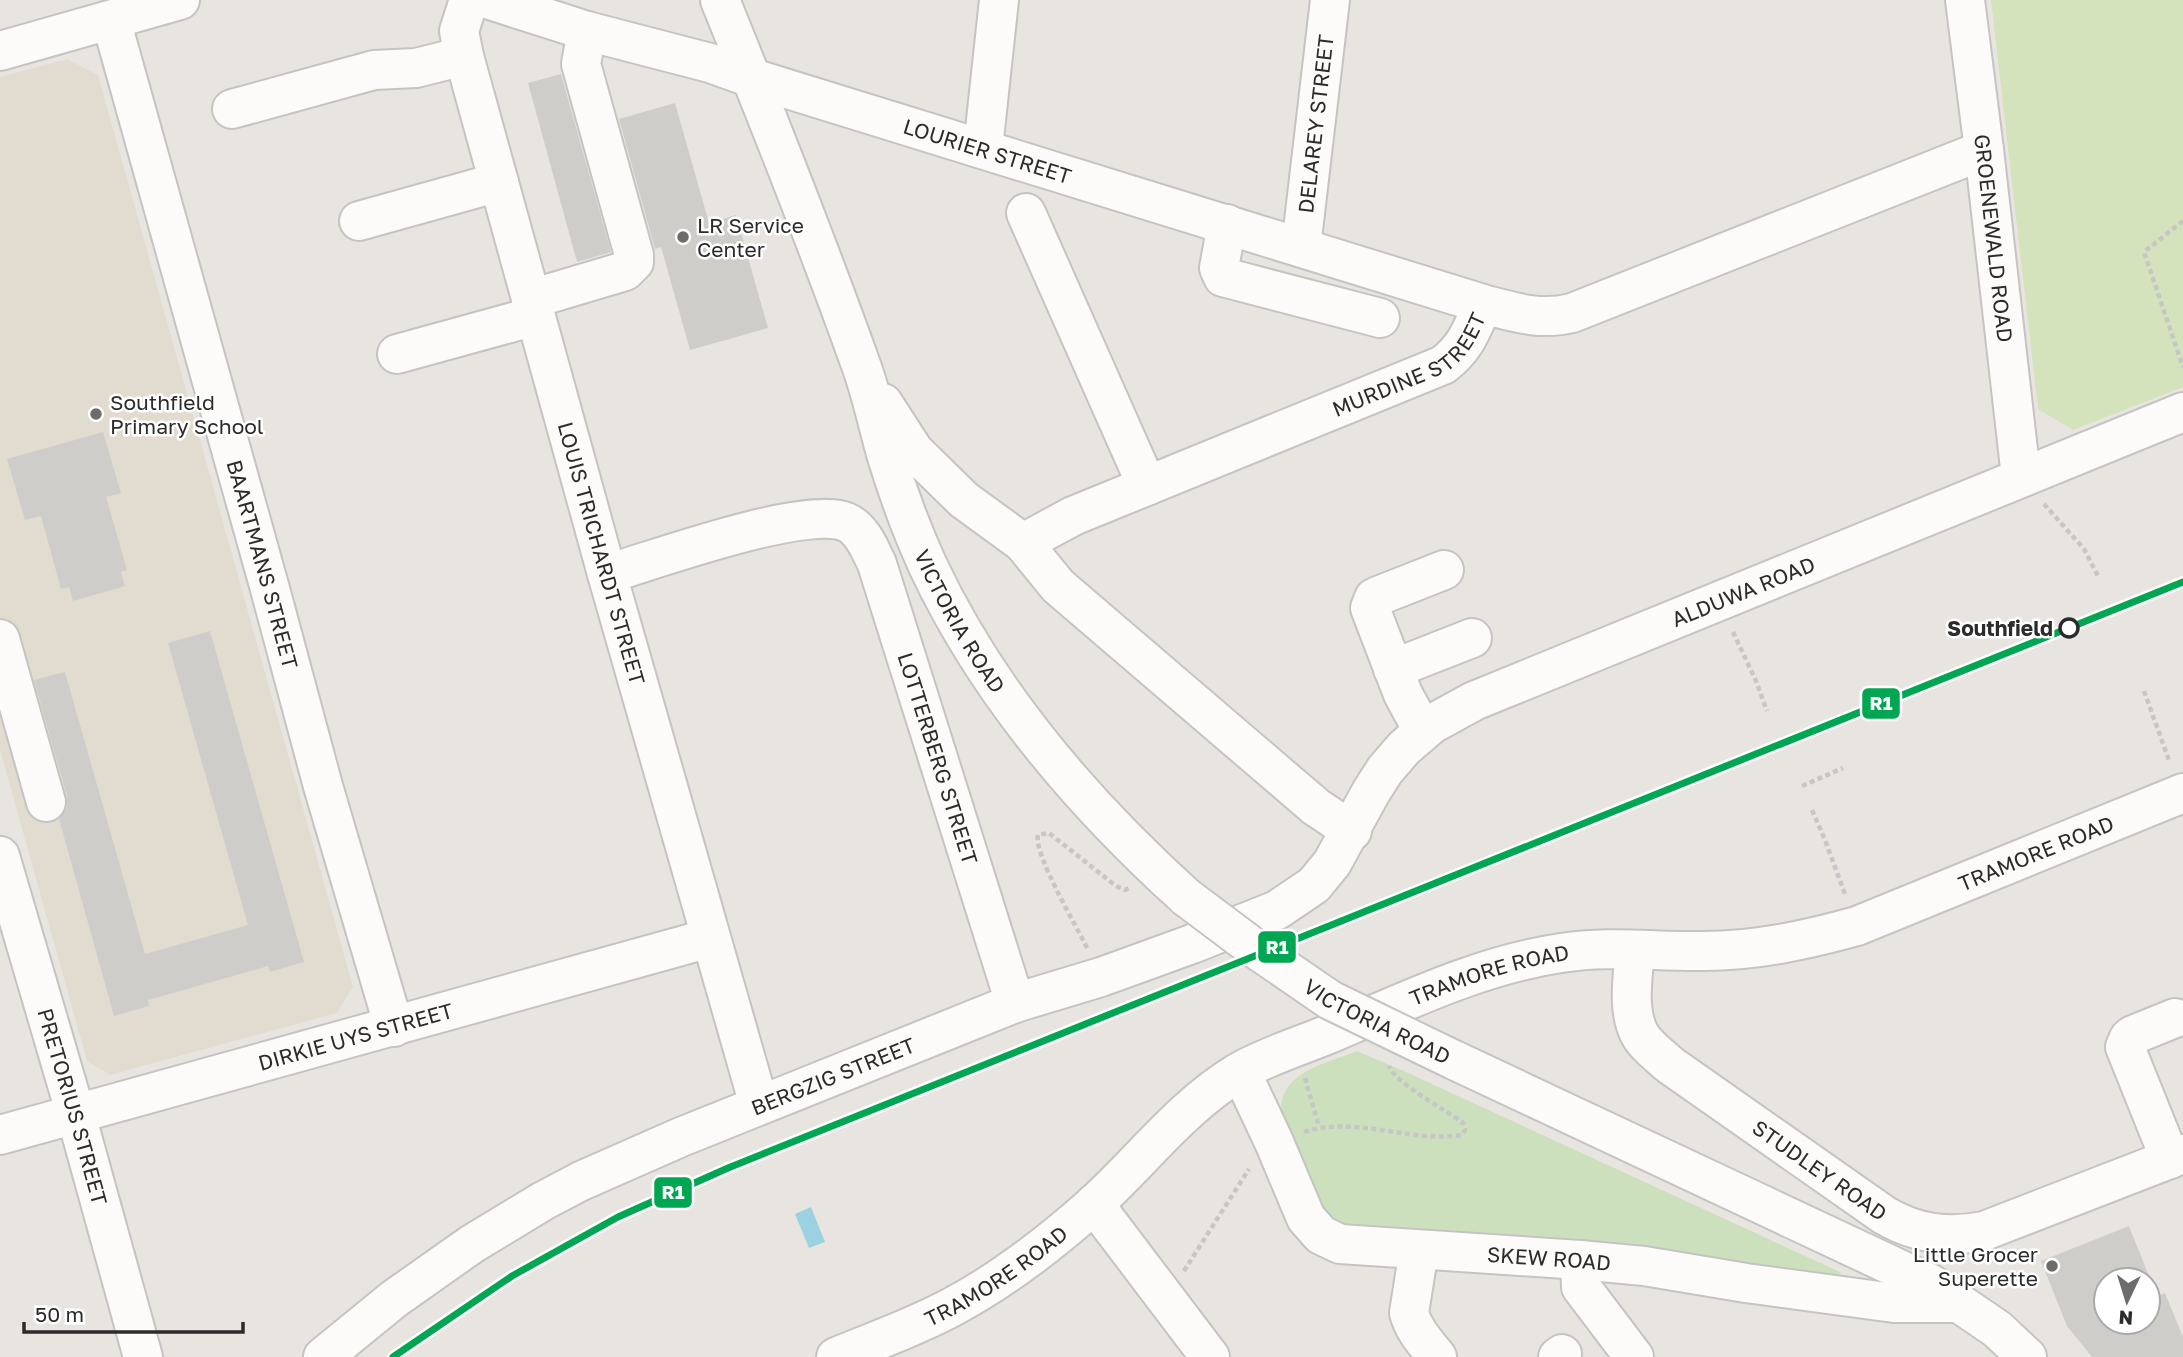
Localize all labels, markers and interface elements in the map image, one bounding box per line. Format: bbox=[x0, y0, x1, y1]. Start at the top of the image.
street label: DELAREY STREET bbox=[1292, 33, 1339, 215]
street label: LOURIER STREET bbox=[900, 113, 1075, 189]
street label: GROENEWALD ROAD bbox=[1969, 133, 2019, 344]
place label: LR Service Center bbox=[697, 212, 804, 262]
marker: LR Service Center bbox=[675, 229, 691, 245]
street label: MURDINE STREET bbox=[1328, 308, 1491, 422]
place label: Southfield Primary School bbox=[110, 389, 264, 439]
marker: Southfield Primary School bbox=[88, 406, 104, 422]
street label: LOUIS TRICHARDT STREET bbox=[553, 419, 651, 688]
street label: BAARTMANS STREET bbox=[222, 457, 304, 672]
street label: VICTORIA ROAD bbox=[909, 545, 1011, 698]
street label: ALDUWA ROAD bbox=[1668, 550, 1819, 632]
place label: Southfield bbox=[1947, 615, 2053, 641]
marker: Southfield bbox=[2059, 618, 2079, 638]
street label: LOTTERBERG STREET bbox=[893, 649, 984, 868]
line badge: R1 bbox=[1861, 687, 1901, 720]
text: R1 bbox=[1870, 691, 1893, 714]
street label: TRAMORE ROAD bbox=[1954, 810, 2117, 896]
line badge: R1 bbox=[1257, 930, 1297, 964]
text: R1 bbox=[1266, 935, 1289, 958]
street label: TRAMORE ROAD bbox=[1405, 939, 1571, 1011]
street label: VICTORIA ROAD bbox=[1299, 973, 1455, 1069]
street label: DIRKIE UYS STREET bbox=[255, 997, 456, 1076]
street label: PRETORIUS STREET bbox=[32, 1005, 113, 1208]
street label: BERGZIG STREET bbox=[747, 1032, 919, 1121]
street label: STUDLEY ROAD bbox=[1748, 1114, 1892, 1226]
line badge: R1 bbox=[653, 1176, 693, 1209]
text: R1 bbox=[662, 1180, 685, 1203]
street label: TRAMORE ROAD bbox=[920, 1220, 1073, 1332]
street label: SKEW ROAD bbox=[1486, 1241, 1612, 1276]
place label: Little Grocer Superette bbox=[1913, 1241, 2038, 1291]
marker: Little Grocer Superette bbox=[2044, 1258, 2060, 1274]
north arrow bbox=[2092, 1266, 2162, 1336]
scale bar bbox=[24, 1290, 243, 1334]
text: 50 m bbox=[35, 1301, 84, 1327]
text: N bbox=[2118, 1306, 2134, 1330]

